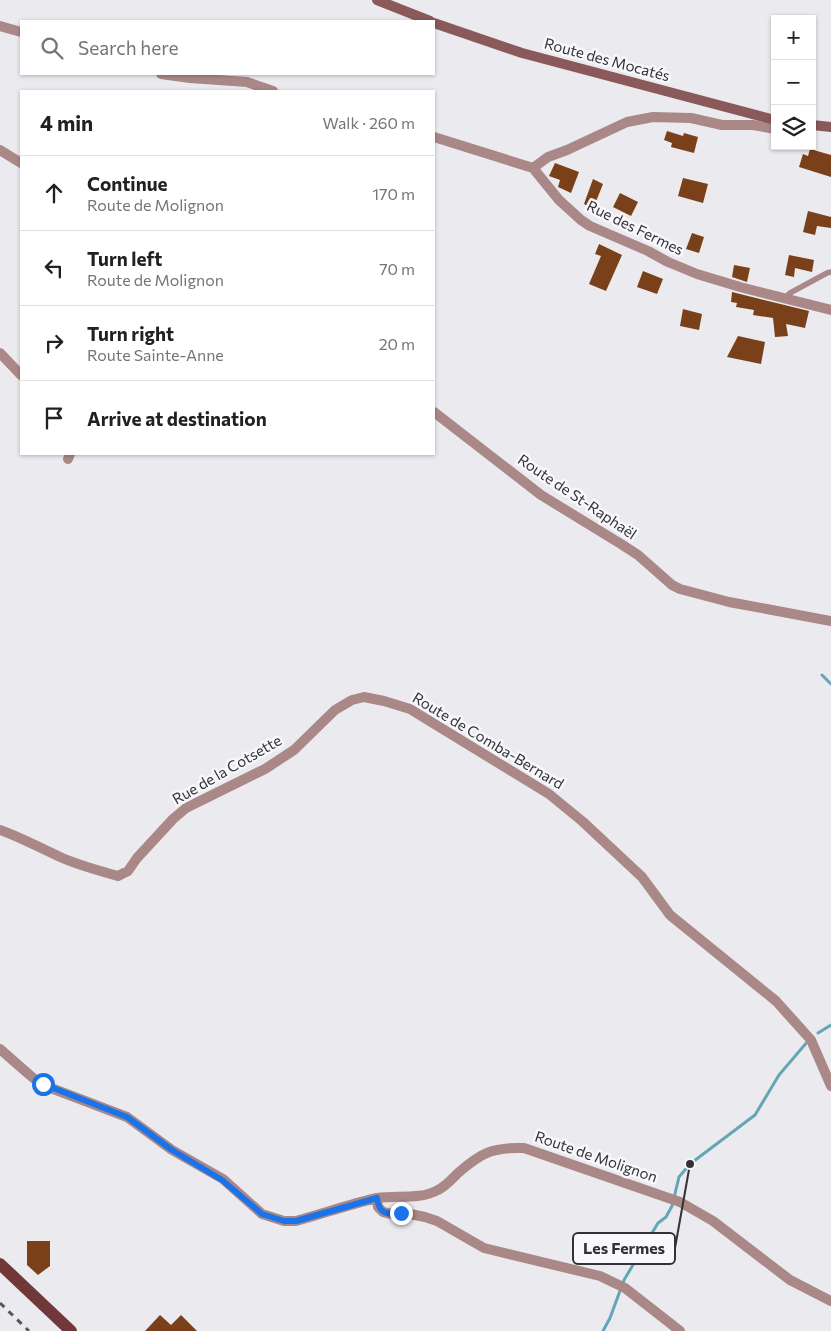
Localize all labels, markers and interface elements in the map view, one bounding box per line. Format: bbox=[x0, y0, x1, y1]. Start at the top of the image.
map controls bbox=[771, 15, 816, 150]
button: + bbox=[771, 15, 816, 60]
search box bbox=[20, 20, 435, 75]
icon: search bbox=[38, 34, 66, 62]
street label: Route des Mocatés bbox=[542, 34, 672, 85]
text: Search here bbox=[78, 36, 178, 59]
button: − bbox=[771, 60, 816, 105]
button: layers bbox=[771, 105, 816, 150]
text: 4 min bbox=[40, 110, 93, 135]
text: Walk · 260 m bbox=[323, 113, 415, 132]
text: Continue bbox=[87, 172, 167, 195]
icon: ahead bbox=[40, 179, 68, 207]
text: 170 m bbox=[372, 184, 415, 203]
text: Route de Molignon bbox=[87, 195, 224, 214]
street label: Rue des Fermes bbox=[584, 196, 687, 258]
text: Turn left bbox=[87, 247, 162, 270]
icon: left bbox=[40, 254, 68, 282]
text: 70 m bbox=[379, 259, 415, 278]
text: Route de Molignon bbox=[87, 270, 224, 289]
text: Turn right bbox=[87, 322, 174, 345]
icon: right bbox=[40, 329, 68, 357]
text: 20 m bbox=[379, 334, 415, 353]
text: Route Sainte-Anne bbox=[87, 345, 224, 364]
icon: arrive bbox=[40, 404, 68, 432]
text: Arrive at destination bbox=[87, 407, 267, 430]
street label: Route de St-Raphaël bbox=[515, 450, 640, 543]
street label: Route de Comba-Bernard bbox=[410, 688, 567, 792]
street label: Rue de la Cotsette bbox=[169, 731, 284, 808]
route start bbox=[32, 1073, 55, 1096]
street label: Route de Molignon bbox=[533, 1127, 660, 1185]
route end bbox=[390, 1202, 413, 1225]
callout: Les Fermes bbox=[573, 1233, 675, 1264]
text: Les Fermes bbox=[583, 1238, 665, 1257]

